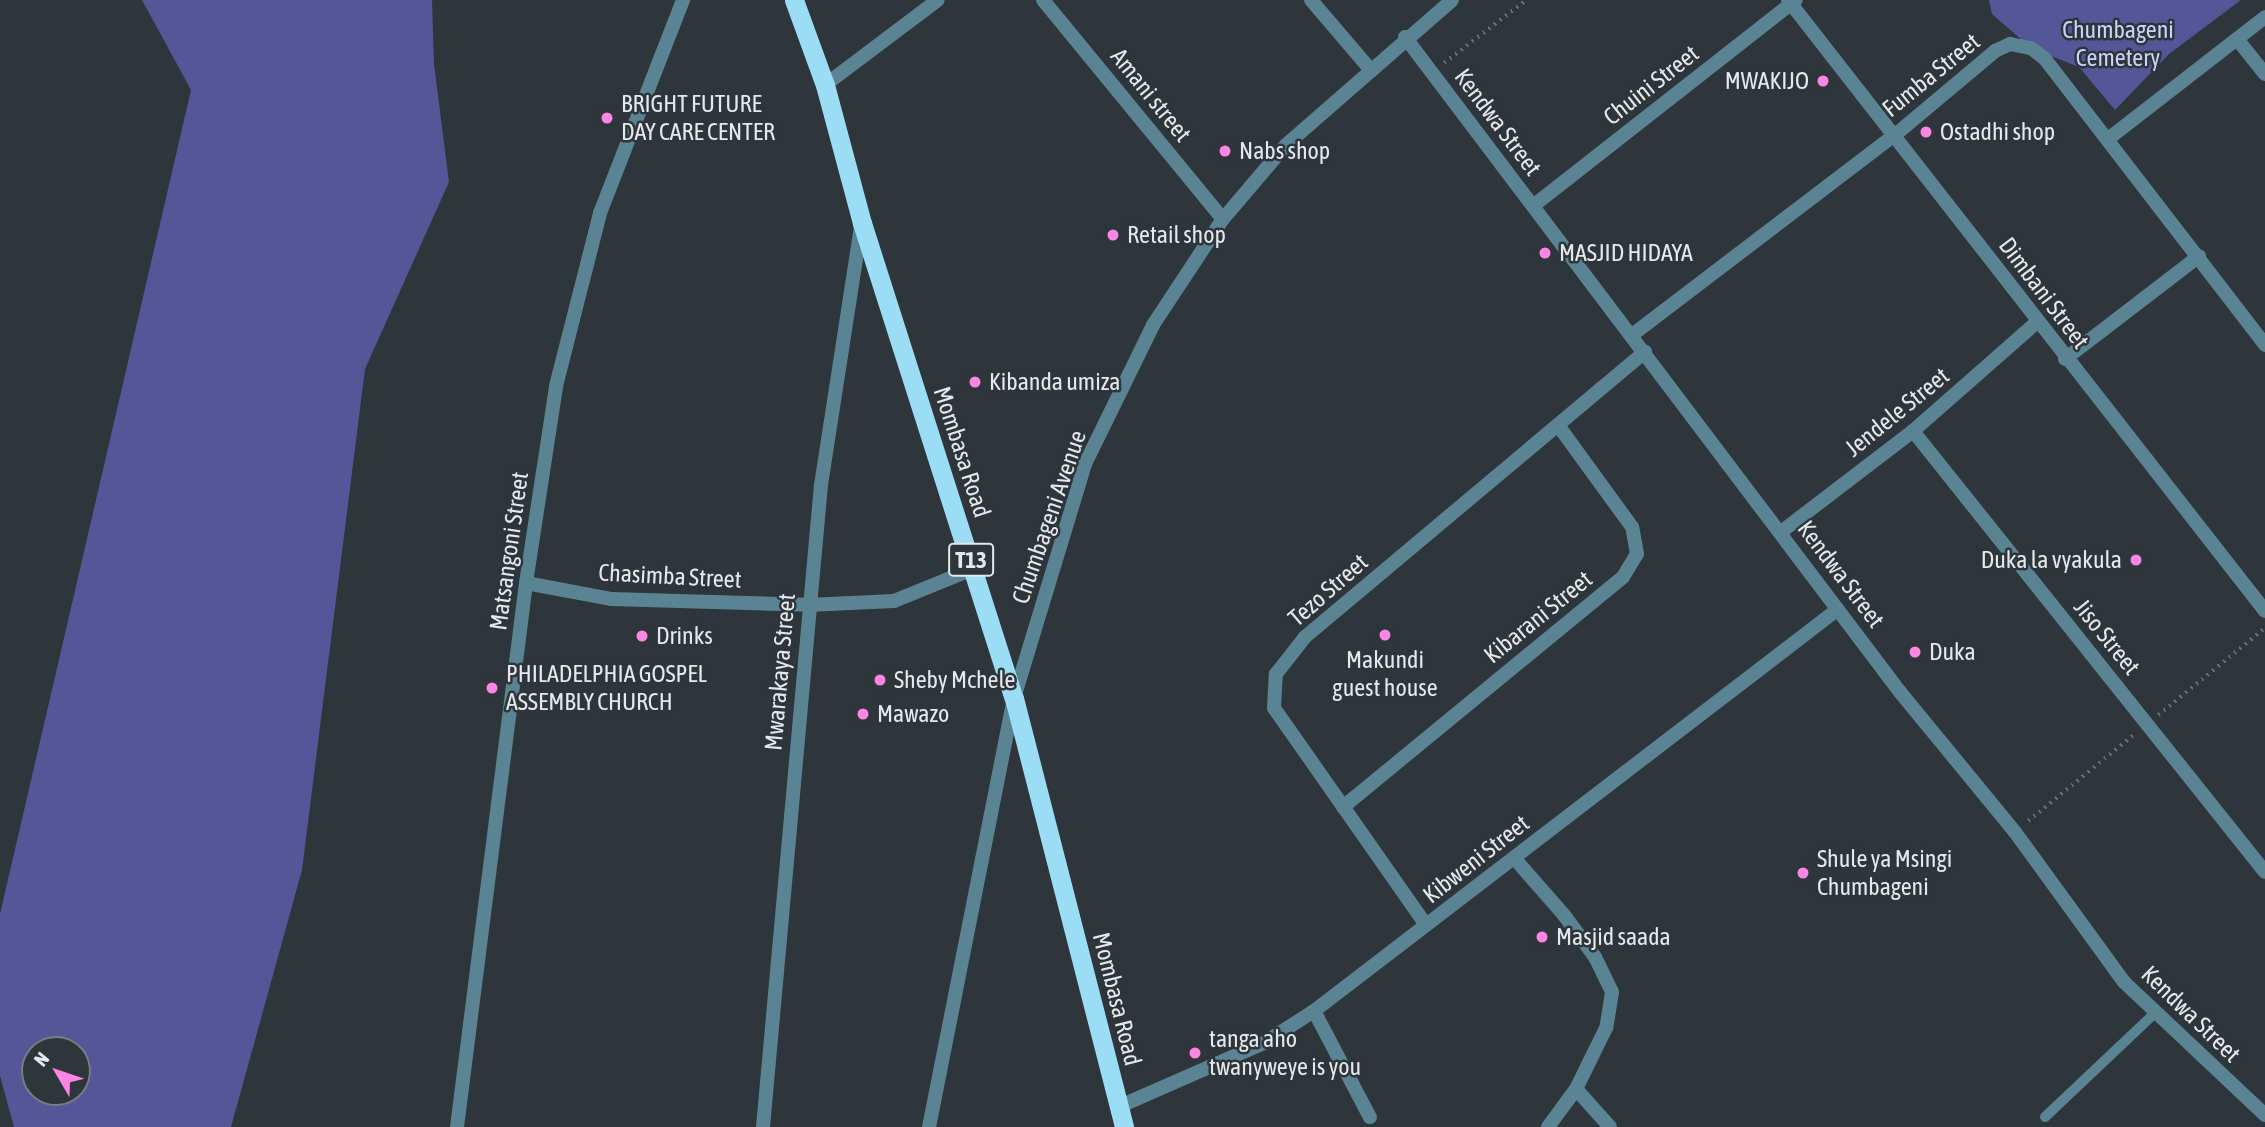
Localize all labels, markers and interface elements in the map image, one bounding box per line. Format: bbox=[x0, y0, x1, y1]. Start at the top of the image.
park label: Chumbageni Cemetery bbox=[2062, 16, 2174, 72]
street label: Fumba Street bbox=[1877, 27, 1985, 123]
street label: Chuini Street bbox=[1598, 39, 1704, 131]
street label: Amani street bbox=[1105, 43, 1197, 147]
street label: Kendwa Street bbox=[1448, 63, 1548, 181]
place label: MWAKIJO bbox=[1725, 67, 1809, 95]
marker: MWAKIJO bbox=[1815, 73, 1831, 89]
place label: BRIGHT FUTURE DAY CARE CENTER bbox=[621, 90, 775, 146]
marker: BRIGHT FUTURE DAY CARE CENTER bbox=[599, 110, 615, 126]
place label: Ostadhi shop bbox=[1940, 118, 2055, 146]
marker: Ostadhi shop bbox=[1918, 124, 1934, 140]
place label: Nabs shop bbox=[1239, 137, 1330, 165]
marker: Nabs shop bbox=[1217, 143, 1233, 159]
place label: Retail shop bbox=[1127, 221, 1226, 249]
marker: Retail shop bbox=[1105, 227, 1121, 243]
street label: Dimbani Street bbox=[1993, 232, 2095, 354]
place label: MASJID HIDAYA bbox=[1559, 239, 1693, 267]
marker: MASJID HIDAYA bbox=[1537, 245, 1553, 261]
street label: Jendele Street bbox=[1839, 361, 1955, 463]
place label: Kibanda umiza bbox=[989, 368, 1120, 396]
marker: Kibanda umiza bbox=[967, 374, 983, 390]
street label: Mombasa Road bbox=[927, 383, 997, 521]
street label: Chumbageni Avenue bbox=[1006, 427, 1092, 607]
street label: Matsangoni Street bbox=[484, 470, 534, 632]
street label: Kendwa Street bbox=[1791, 515, 1891, 633]
road number: T13 bbox=[946, 540, 996, 580]
place label: Duka la vyakula bbox=[1981, 546, 2122, 574]
street label: Tezo Street bbox=[1282, 548, 1374, 632]
marker: Duka la vyakula bbox=[2128, 552, 2144, 568]
street label: Chasimba Street bbox=[598, 558, 742, 594]
street label: Kibarani Street bbox=[1478, 565, 1598, 669]
street label: Mwarakaya Street bbox=[759, 592, 801, 752]
street label: Jiso Street bbox=[2068, 593, 2146, 681]
place label: Drinks bbox=[656, 622, 713, 650]
marker: Makundi guest house bbox=[1377, 627, 1393, 643]
marker: Drinks bbox=[634, 628, 650, 644]
place label: Duka bbox=[1929, 638, 1976, 666]
marker: Duka bbox=[1907, 644, 1923, 660]
place label: Makundi guest house bbox=[1332, 646, 1438, 702]
place label: PHILADELPHIA GOSPEL ASSEMBLY CHURCH bbox=[506, 660, 707, 716]
place label: Sheby Mchele bbox=[894, 666, 1015, 694]
marker: Sheby Mchele bbox=[872, 672, 888, 688]
marker: PHILADELPHIA GOSPEL ASSEMBLY CHURCH bbox=[484, 680, 500, 696]
place label: Mawazo bbox=[877, 700, 949, 728]
marker: Mawazo bbox=[855, 706, 871, 722]
street label: Kibweni Street bbox=[1417, 809, 1535, 909]
place label: Shule ya Msingi Chumbageni bbox=[1817, 845, 1952, 901]
marker: Shule ya Msingi Chumbageni bbox=[1795, 865, 1811, 881]
place label: Masjid saada bbox=[1556, 923, 1671, 951]
marker: Masjid saada bbox=[1534, 929, 1550, 945]
street label: Mombasa Road bbox=[1087, 930, 1147, 1068]
street label: Kendwa Street bbox=[2136, 960, 2246, 1068]
place label: tanga aho twanyweye is you bbox=[1209, 1025, 1361, 1081]
north arrow bbox=[21, 1036, 91, 1106]
marker: tanga aho twanyweye is you bbox=[1187, 1045, 1203, 1061]
text: N bbox=[29, 1048, 53, 1070]

